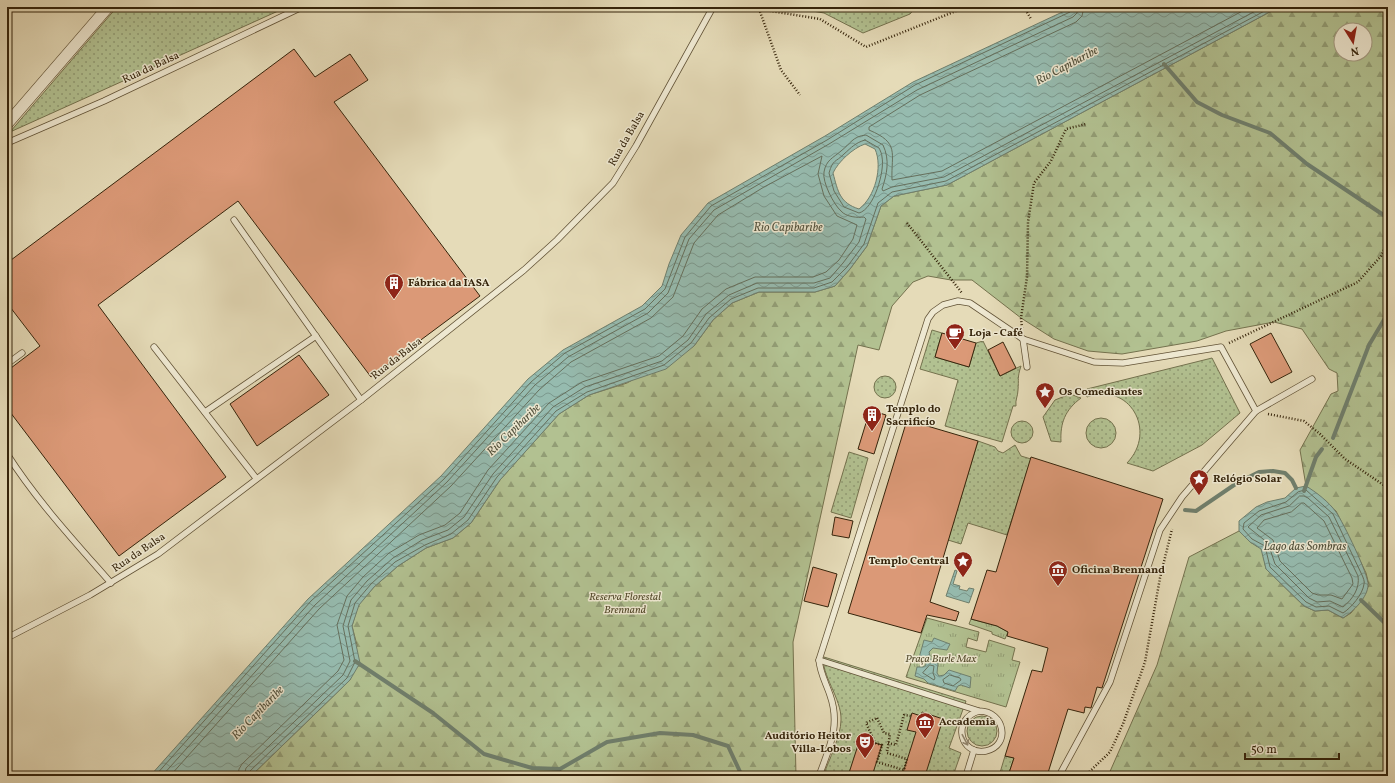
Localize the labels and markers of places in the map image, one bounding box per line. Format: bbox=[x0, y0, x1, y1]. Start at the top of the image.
building icon: Fábrica da IASA bbox=[383, 272, 405, 300]
place label: Fábrica da IASA bbox=[408, 276, 490, 291]
cafe icon: Loja - Café bbox=[944, 322, 966, 350]
place label: Loja - Café bbox=[969, 326, 1023, 341]
place icon: Os Comediantes bbox=[1034, 381, 1056, 409]
place label: Os Comediantes bbox=[1059, 385, 1142, 400]
place label: Templo do Sacrificío bbox=[886, 402, 941, 430]
building icon: Templo do Sacrificío bbox=[861, 404, 883, 432]
place icon: Relógio Solar bbox=[1188, 468, 1210, 496]
place label: Relógio Solar bbox=[1213, 472, 1283, 487]
place icon: Templo Central bbox=[952, 550, 974, 578]
place label: Templo Central bbox=[868, 554, 949, 569]
museum icon: Oficina Brennand bbox=[1047, 559, 1069, 587]
place label: Oficina Brennand bbox=[1072, 563, 1165, 578]
museum icon: Accademia bbox=[914, 711, 936, 739]
place label: Accademia bbox=[939, 715, 996, 730]
place label: Auditório Heitor Villa-Lobos bbox=[765, 729, 852, 757]
theatre icon: Auditório Heitor Villa-Lobos bbox=[854, 731, 876, 759]

